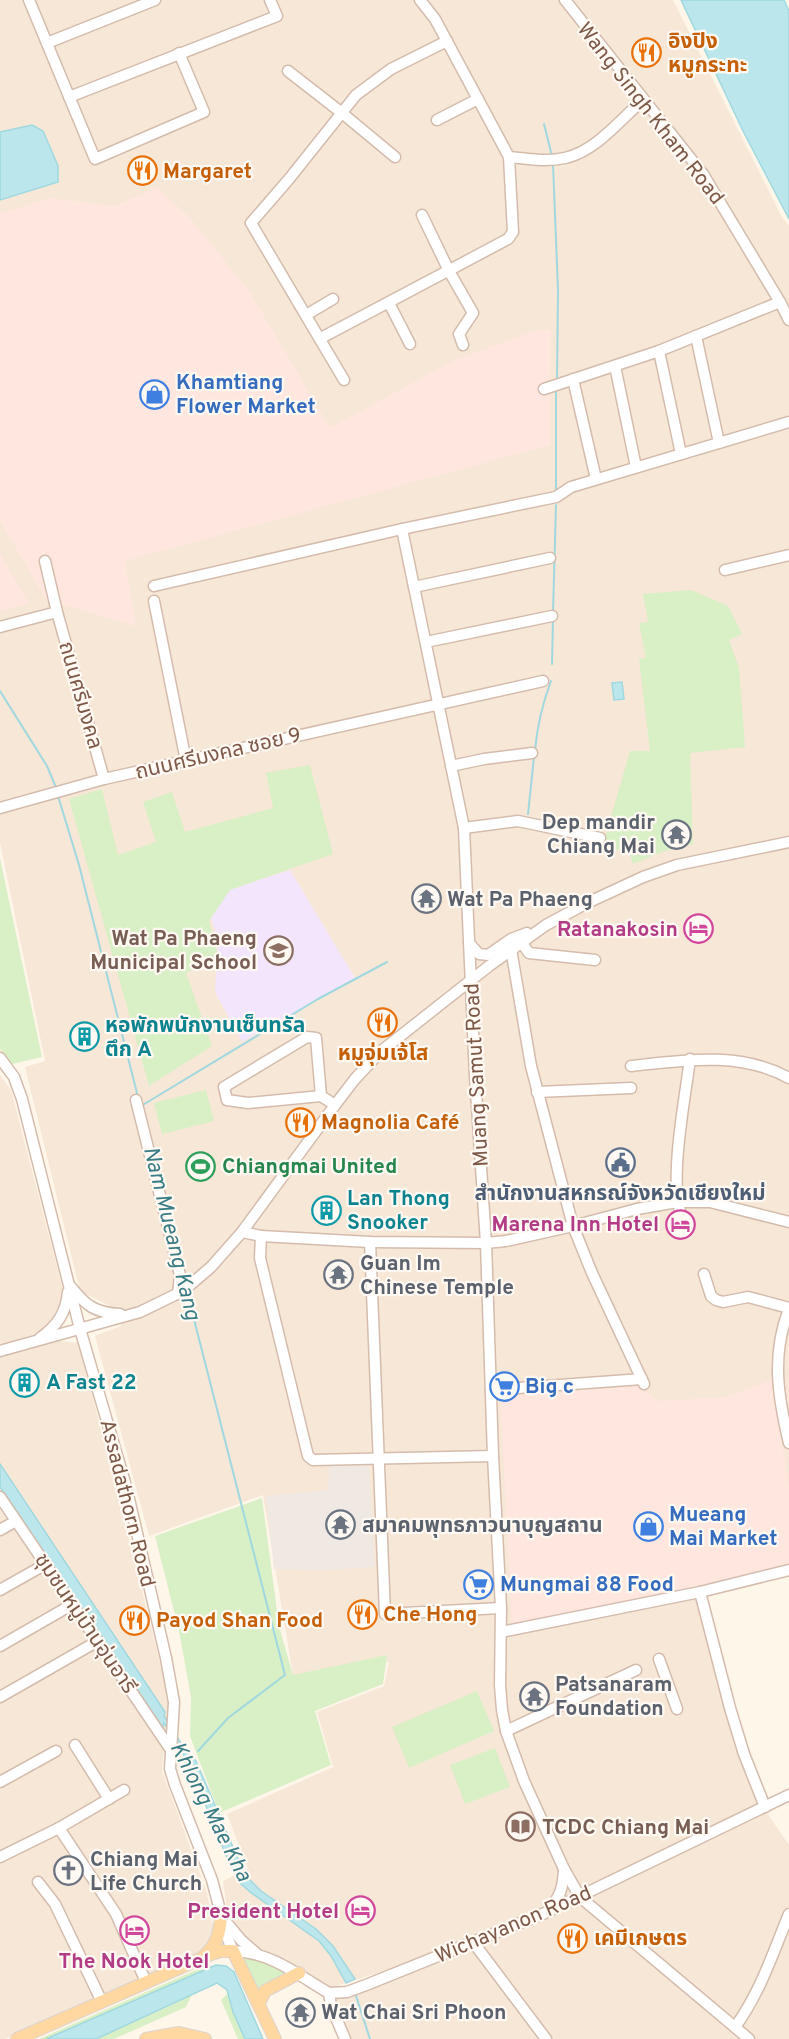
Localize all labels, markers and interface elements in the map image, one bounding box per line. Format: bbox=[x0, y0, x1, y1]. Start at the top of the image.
street label: Wang Singh Kham Road bbox=[570, 17, 730, 211]
place label: อิงปิง หมูกระทะ bbox=[668, 29, 747, 80]
restaurant icon: อิงปิง หมูกระทะ bbox=[631, 37, 663, 69]
restaurant icon: Margaret bbox=[126, 155, 158, 187]
place label: Margaret bbox=[163, 159, 252, 186]
place label: Khamtiang Flower Market bbox=[176, 370, 316, 421]
shop icon: Khamtiang Flower Market bbox=[139, 378, 171, 410]
street label: ถนนศรีมงคล bbox=[51, 638, 108, 752]
street label: ถนนศรีมงคล ซอย 9 bbox=[133, 722, 304, 787]
place label: Dep mandir Chiang Mai bbox=[542, 810, 655, 861]
temple icon: Dep mandir Chiang Mai bbox=[660, 818, 692, 850]
temple icon: Wat Pa Phaeng bbox=[410, 883, 442, 915]
place label: Wat Pa Phaeng bbox=[447, 887, 593, 914]
hotel icon: Ratanakosin bbox=[683, 913, 715, 945]
place label: Ratanakosin bbox=[557, 917, 678, 944]
place label: Wat Pa Phaeng Municipal School bbox=[90, 926, 257, 977]
school or university icon: Wat Pa Phaeng Municipal School bbox=[262, 934, 294, 966]
street label: Muang Samut Road bbox=[459, 982, 496, 1168]
restaurant icon: หมูจุ่มเจ้โส bbox=[367, 1006, 399, 1038]
place label: หอพักพนักงานเซ็นทรัล ตึก A bbox=[105, 1013, 305, 1064]
building icon: หอพักพนักงานเซ็นทรัล ตึก A bbox=[68, 1021, 100, 1053]
place label: หมูจุ่มเจ้โส bbox=[338, 1041, 429, 1068]
restaurant icon: Magnolia Café bbox=[284, 1106, 316, 1138]
place label: Magnolia Café bbox=[321, 1110, 459, 1137]
water label: Nam Mueang Kang bbox=[136, 1144, 205, 1324]
public building icon: สำนักงานสหกรณ์จังหวัดเชียงใหม่ bbox=[604, 1146, 636, 1178]
sports icon: Chiangmai United bbox=[185, 1150, 217, 1182]
place label: Chiangmai United bbox=[222, 1154, 397, 1181]
place label: สำนักงานสหกรณ์จังหวัดเชียงใหม่ bbox=[474, 1181, 766, 1208]
place label: Lan Thong Snooker bbox=[347, 1186, 450, 1237]
building icon: Lan Thong Snooker bbox=[310, 1194, 342, 1226]
hotel icon: Marena Inn Hotel bbox=[664, 1208, 696, 1240]
place label: Marena Inn Hotel bbox=[492, 1212, 659, 1239]
place label: Guan Im Chinese Temple bbox=[360, 1251, 514, 1302]
temple icon: Guan Im Chinese Temple bbox=[323, 1259, 355, 1291]
building icon: A Fast 22 bbox=[9, 1366, 41, 1398]
place label: A Fast 22 bbox=[46, 1370, 137, 1397]
supermarket icon: Big c bbox=[488, 1370, 520, 1402]
place label: Big c bbox=[525, 1374, 574, 1401]
street label: Assadathorn Road bbox=[93, 1417, 160, 1590]
place label: Mueang Mai Market bbox=[669, 1502, 777, 1553]
temple icon: สมาคมพุทธภาวนาบุญสถาน bbox=[325, 1509, 357, 1541]
shop icon: Mueang Mai Market bbox=[632, 1510, 664, 1542]
place label: สมาคมพุทธภาวนาบุญสถาน bbox=[362, 1513, 602, 1540]
street label: ชุมชนหมู่บ้านอุ่นอารี bbox=[28, 1548, 142, 1699]
supermarket icon: Mungmai 88 Food bbox=[463, 1568, 495, 1600]
place label: Mungmai 88 Food bbox=[500, 1572, 674, 1599]
restaurant icon: Che Hong bbox=[346, 1598, 378, 1630]
place label: Che Hong bbox=[383, 1602, 477, 1629]
restaurant icon: Payod Shan Food bbox=[119, 1604, 151, 1636]
place label: Payod Shan Food bbox=[156, 1608, 323, 1635]
place label: Patsanaram Foundation bbox=[555, 1672, 672, 1723]
temple icon: Patsanaram Foundation bbox=[518, 1680, 550, 1712]
water label: Khlong Mae Kha bbox=[163, 1738, 257, 1887]
library icon: TCDC Chiang Mai bbox=[505, 1811, 537, 1843]
place label: TCDC Chiang Mai bbox=[542, 1815, 709, 1842]
place label: Chiang Mai Life Church bbox=[90, 1847, 202, 1898]
church icon: Chiang Mai Life Church bbox=[53, 1855, 85, 1887]
street label: Wichayanon Road bbox=[431, 1880, 596, 1971]
hotel icon: President Hotel bbox=[344, 1895, 376, 1927]
place label: President Hotel bbox=[187, 1899, 339, 1926]
hotel icon: The Nook Hotel bbox=[118, 1914, 150, 1946]
restaurant icon: เคมีเกษตร bbox=[557, 1922, 589, 1954]
place label: เคมีเกษตร bbox=[594, 1926, 687, 1953]
place label: The Nook Hotel bbox=[59, 1949, 209, 1976]
temple icon: Wat Chai Sri Phoon bbox=[284, 1996, 316, 2028]
place label: Wat Chai Sri Phoon bbox=[321, 2000, 506, 2027]

